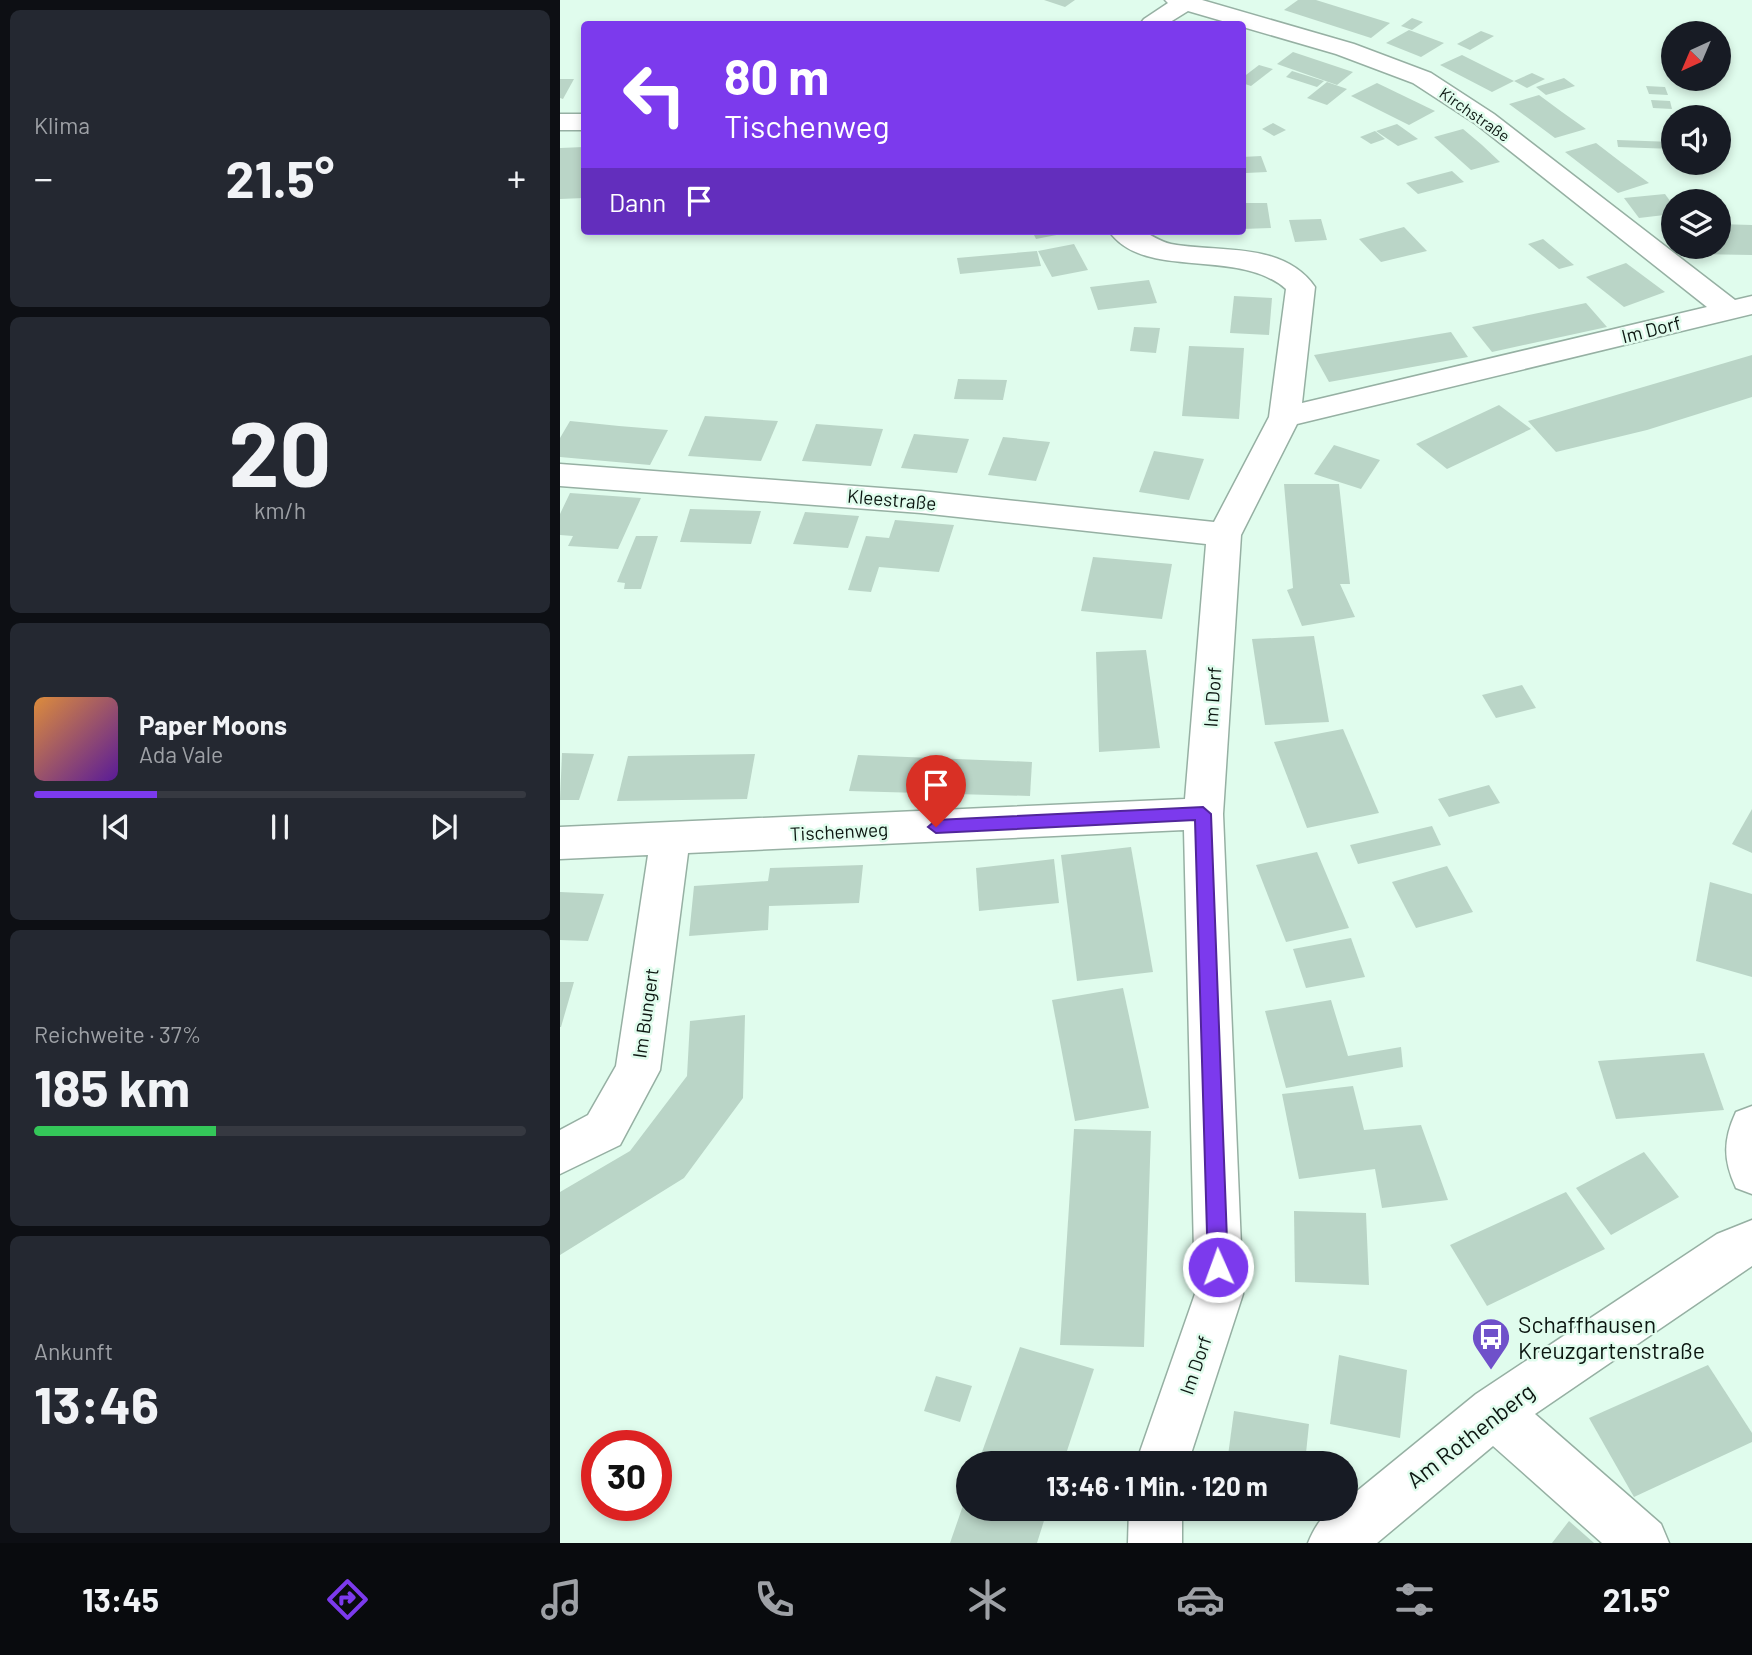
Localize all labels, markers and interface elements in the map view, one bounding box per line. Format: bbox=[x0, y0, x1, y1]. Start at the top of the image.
north arrow bbox=[1661, 21, 1731, 91]
map controls bbox=[1661, 21, 1731, 259]
text: 80 m bbox=[724, 46, 829, 105]
icon: left bbox=[609, 49, 700, 140]
street label: Kirchstraße bbox=[1436, 83, 1514, 145]
button: sound bbox=[1661, 105, 1731, 175]
text: Tischenweg bbox=[724, 106, 890, 144]
text: Klima bbox=[34, 111, 90, 139]
text: 21.5° bbox=[226, 146, 334, 208]
text: − bbox=[34, 154, 53, 200]
text: + bbox=[507, 154, 526, 200]
icon: arrive bbox=[680, 182, 718, 220]
text: Dann bbox=[609, 186, 666, 217]
button: layers bbox=[1661, 189, 1731, 259]
street label: Im Dorf bbox=[1619, 311, 1683, 347]
text: 20 bbox=[229, 396, 331, 505]
street label: Kleestraße bbox=[846, 484, 938, 514]
text: km/h bbox=[254, 496, 306, 524]
street label: Im Dorf bbox=[1198, 666, 1226, 728]
text: Paper Moons bbox=[139, 709, 287, 740]
text: Ada Vale bbox=[139, 740, 223, 768]
pin bbox=[906, 755, 966, 827]
icon: arrive bbox=[917, 766, 955, 804]
icon: previous bbox=[97, 808, 135, 846]
icon: pause bbox=[261, 808, 299, 846]
icon: next bbox=[425, 808, 463, 846]
street label: Tischenweg bbox=[789, 817, 889, 845]
street label: Im Bungert bbox=[627, 966, 663, 1060]
text: Reichweite · 37% bbox=[34, 1020, 201, 1048]
text: 185 km bbox=[34, 1055, 190, 1117]
position arrow bbox=[1181, 1230, 1255, 1304]
place label: Schaffhausen Kreuzgartenstraße bbox=[1518, 1310, 1705, 1364]
bus stop icon: Schaffhausen Kreuzgartenstraße bbox=[1470, 1316, 1512, 1371]
street label: Im Dorf bbox=[1174, 1333, 1216, 1397]
text: Ankunft bbox=[34, 1337, 113, 1365]
text: 13:46 bbox=[34, 1372, 159, 1434]
street label: Am Rothenberg bbox=[1401, 1376, 1539, 1494]
speed limit sign: 30 bbox=[581, 1430, 672, 1521]
text: 13:46 · 1 Min. · 120 m bbox=[1046, 1470, 1268, 1501]
icon: directions bbox=[323, 1575, 372, 1624]
icon: music bbox=[537, 1575, 586, 1624]
icon: phone bbox=[750, 1575, 799, 1624]
icon: climate bbox=[963, 1575, 1012, 1624]
icon: car bbox=[1176, 1575, 1225, 1624]
icon: filters bbox=[1390, 1575, 1439, 1624]
text: 13:45 bbox=[82, 1580, 159, 1618]
text: 21.5° bbox=[1603, 1580, 1670, 1618]

